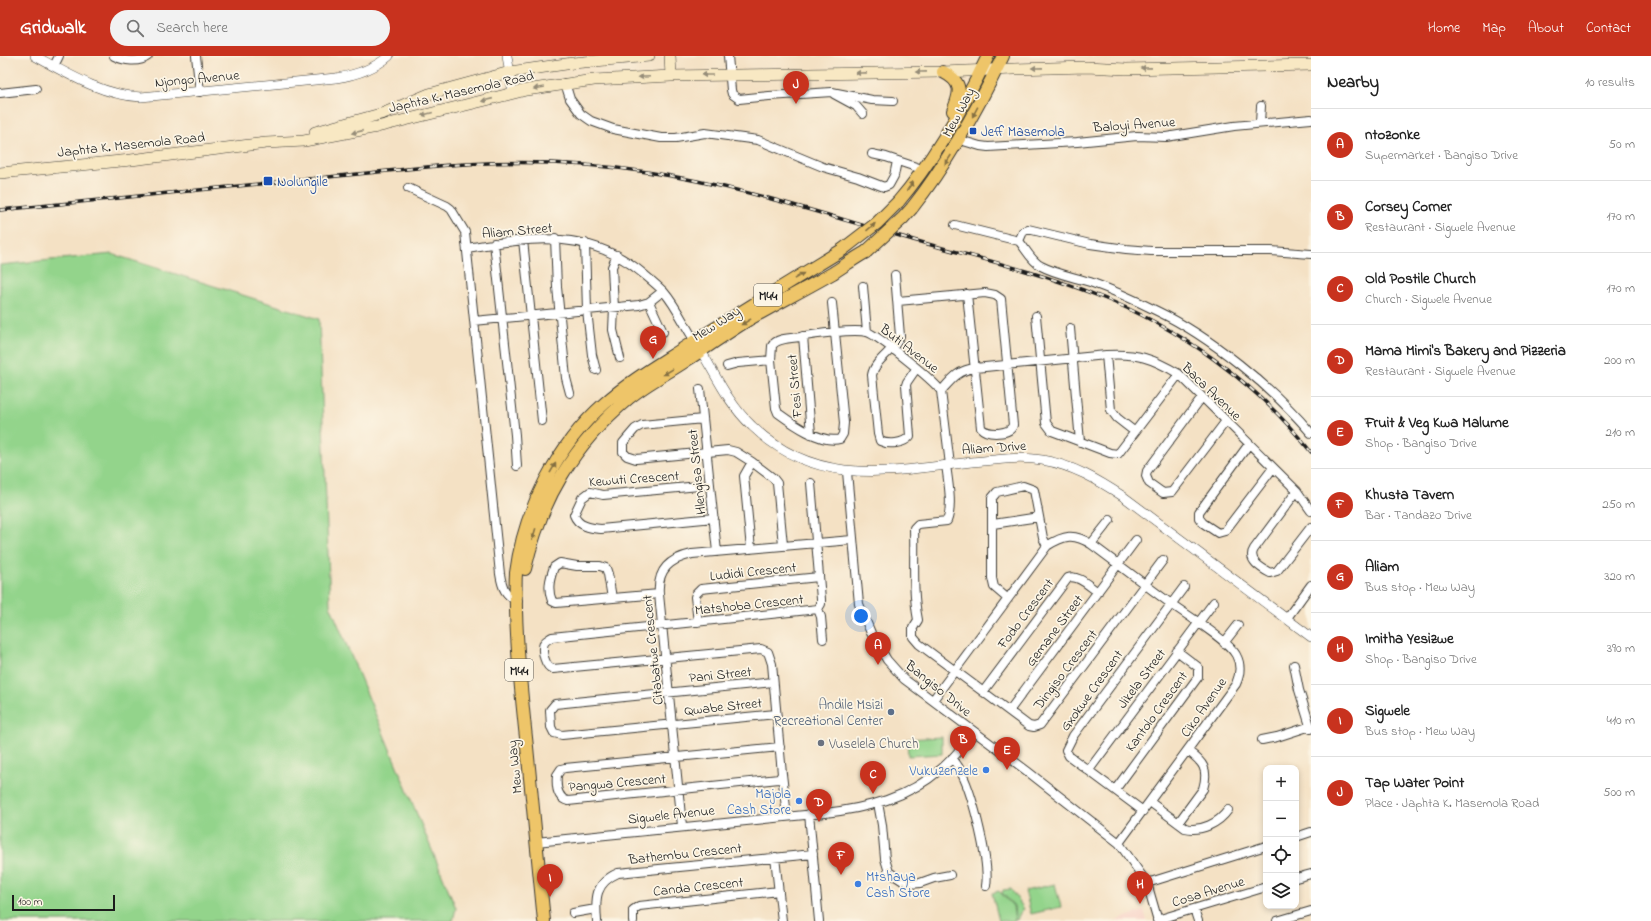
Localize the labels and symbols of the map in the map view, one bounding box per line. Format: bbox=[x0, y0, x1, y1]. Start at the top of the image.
street label: Njongo Avenue bbox=[154, 65, 241, 95]
one-way arrow bbox=[1030, 65, 1043, 71]
one-way arrow bbox=[1139, 65, 1152, 71]
street label: Japhta K. Masemola Road bbox=[387, 66, 536, 119]
one-way arrow bbox=[914, 69, 927, 75]
one-way arrow bbox=[854, 70, 867, 76]
pin: J bbox=[783, 71, 809, 104]
one-way arrow bbox=[700, 72, 713, 78]
one-way arrow bbox=[637, 74, 650, 80]
street label: Mew Way bbox=[937, 84, 982, 142]
one-way arrow bbox=[533, 85, 545, 91]
one-way arrow bbox=[480, 98, 493, 104]
one-way arrow bbox=[971, 106, 978, 118]
one-way arrow bbox=[421, 112, 433, 118]
street label: Baloyi Avenue bbox=[1091, 112, 1177, 140]
place label: Jeff Masemola bbox=[981, 122, 1065, 143]
marker: Jeff Masemola bbox=[968, 126, 978, 136]
street label: Japhta K. Masemola Road bbox=[56, 127, 206, 164]
one-way arrow bbox=[350, 129, 363, 135]
one-way arrow bbox=[944, 154, 952, 165]
place label: Nolungile bbox=[277, 172, 329, 194]
marker: Nolungile bbox=[262, 175, 274, 187]
one-way arrow bbox=[907, 180, 914, 192]
street label: Aliam Street bbox=[481, 218, 554, 245]
one-way arrow bbox=[866, 223, 877, 232]
one-way arrow bbox=[793, 273, 805, 280]
road number: M44 bbox=[754, 284, 782, 306]
street label: Mew Way bbox=[688, 301, 746, 348]
one-way arrow bbox=[741, 318, 751, 326]
street label: Buti Avenue bbox=[874, 319, 944, 379]
pin: G bbox=[640, 326, 666, 359]
street label: Fesi Street bbox=[782, 353, 809, 420]
street label: Baca Avenue bbox=[1176, 357, 1246, 427]
one-way arrow bbox=[662, 368, 674, 375]
street label: Hlengisa Street bbox=[683, 428, 713, 516]
street label: Aliam Drive bbox=[961, 436, 1028, 461]
one-way arrow bbox=[550, 462, 557, 474]
street label: Kewuti Crescent bbox=[588, 466, 680, 493]
one-way arrow bbox=[531, 528, 537, 540]
street label: Ludidi Crescent bbox=[709, 557, 798, 587]
street label: Fodo Crescent bbox=[992, 574, 1060, 654]
street label: Matshoba Crescent bbox=[694, 589, 805, 622]
street label: Gemane Street bbox=[1021, 590, 1089, 671]
street label: Citabatwe Crescent bbox=[637, 593, 670, 706]
your location bbox=[851, 606, 871, 626]
street label: Dingiso Crescent bbox=[1028, 625, 1104, 716]
pin: A bbox=[865, 632, 891, 665]
street label: Jikela Street bbox=[1113, 644, 1172, 713]
street label: Gxokwe Crescent bbox=[1055, 646, 1129, 736]
street label: Bangiso Drive bbox=[899, 655, 976, 724]
road number: M44 bbox=[505, 659, 533, 681]
street label: Pani Street bbox=[688, 662, 753, 689]
street label: Kantolo Crescent bbox=[1121, 667, 1194, 757]
street label: Ciko Avenue bbox=[1176, 673, 1233, 742]
street label: Qwabe Street bbox=[683, 693, 763, 722]
place label: Andile Msizi Recreational Center bbox=[774, 695, 884, 732]
marker: Andile Msizi Recreational Center bbox=[886, 707, 896, 717]
pin: B bbox=[950, 726, 976, 759]
place label: Vuselela Church bbox=[828, 734, 919, 755]
pin: E bbox=[994, 737, 1020, 770]
marker: Vuselela Church bbox=[816, 738, 826, 748]
street label: Mew Way bbox=[502, 739, 530, 795]
pin: C bbox=[860, 761, 886, 794]
place label: Vukuzenzele bbox=[909, 761, 979, 782]
marker: Vukuzenzele bbox=[981, 765, 991, 775]
street label: Pangwa Crescent bbox=[568, 769, 667, 799]
place label: Majola Cash Store bbox=[727, 784, 792, 821]
pin: D bbox=[806, 789, 832, 822]
marker: Majola Cash Store bbox=[794, 796, 804, 806]
street label: Sigwele Avenue bbox=[627, 800, 716, 831]
street label: Bathembu Crescent bbox=[626, 838, 743, 871]
pin: F bbox=[828, 842, 854, 875]
pin: I bbox=[537, 864, 563, 897]
place label: Mtshaya Cash Store bbox=[866, 867, 931, 904]
pin: H bbox=[1127, 871, 1153, 904]
street label: Cosa Avenue bbox=[1169, 871, 1248, 913]
street label: Canda Crescent bbox=[652, 872, 745, 903]
marker: Mtshaya Cash Store bbox=[853, 879, 863, 889]
scale bar bbox=[12, 893, 115, 912]

